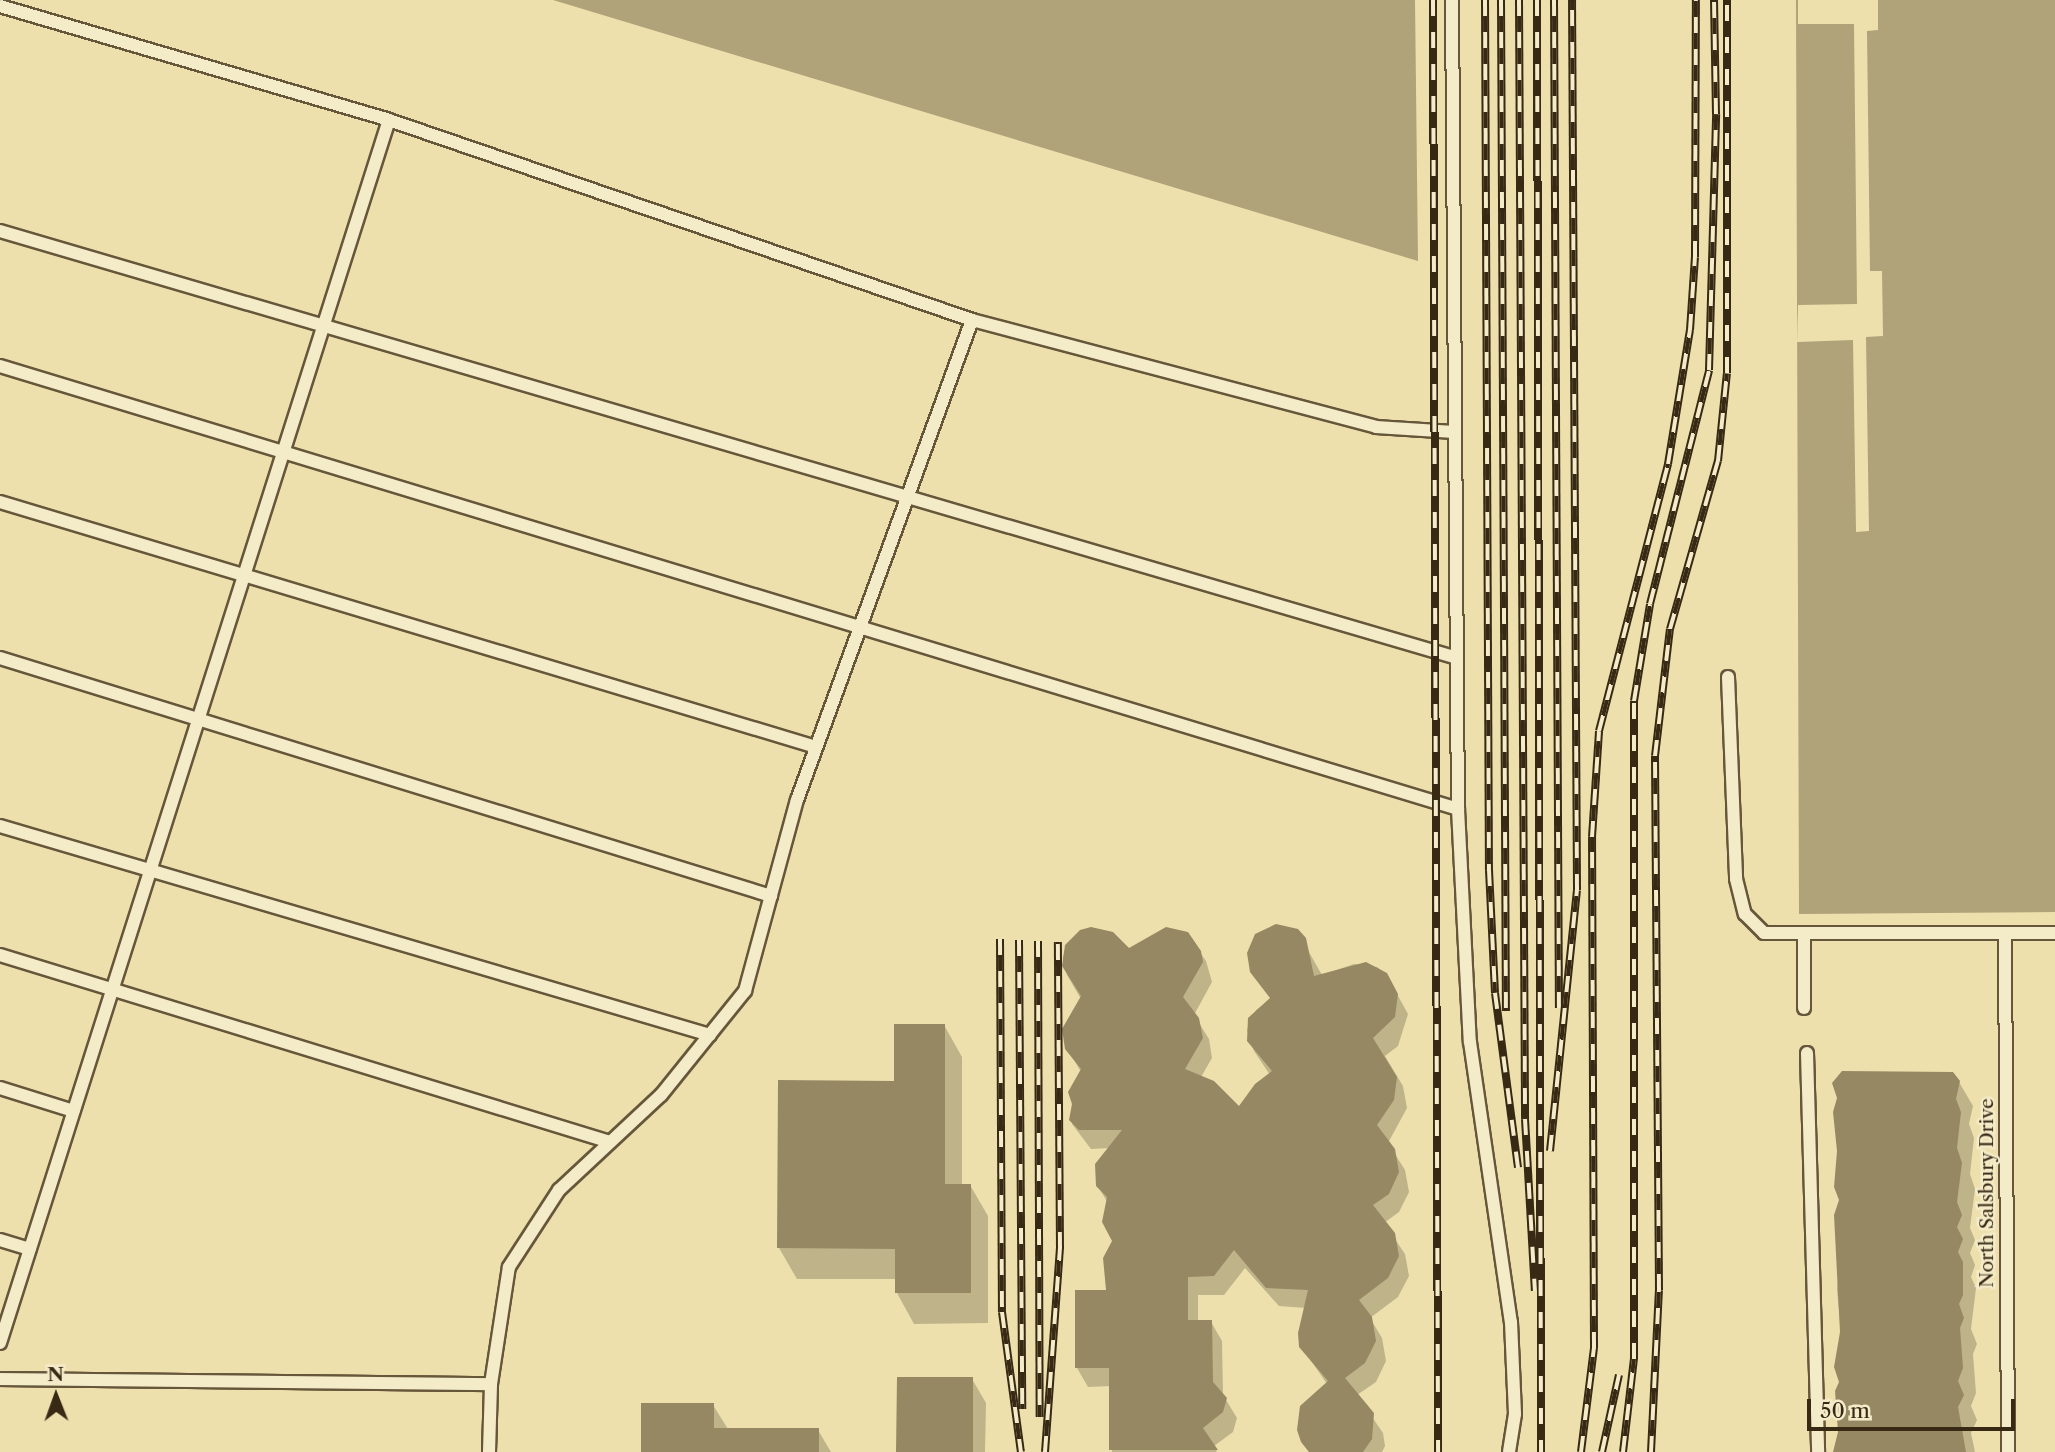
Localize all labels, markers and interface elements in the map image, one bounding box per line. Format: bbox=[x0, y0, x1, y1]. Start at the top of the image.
street label: North Salsbury Drive bbox=[1976, 1098, 1998, 1288]
north arrow bbox=[21, 1361, 91, 1431]
text: N bbox=[47, 1363, 64, 1386]
scale bar bbox=[1810, 1386, 2018, 1430]
text: 50 m bbox=[1820, 1398, 1870, 1423]

